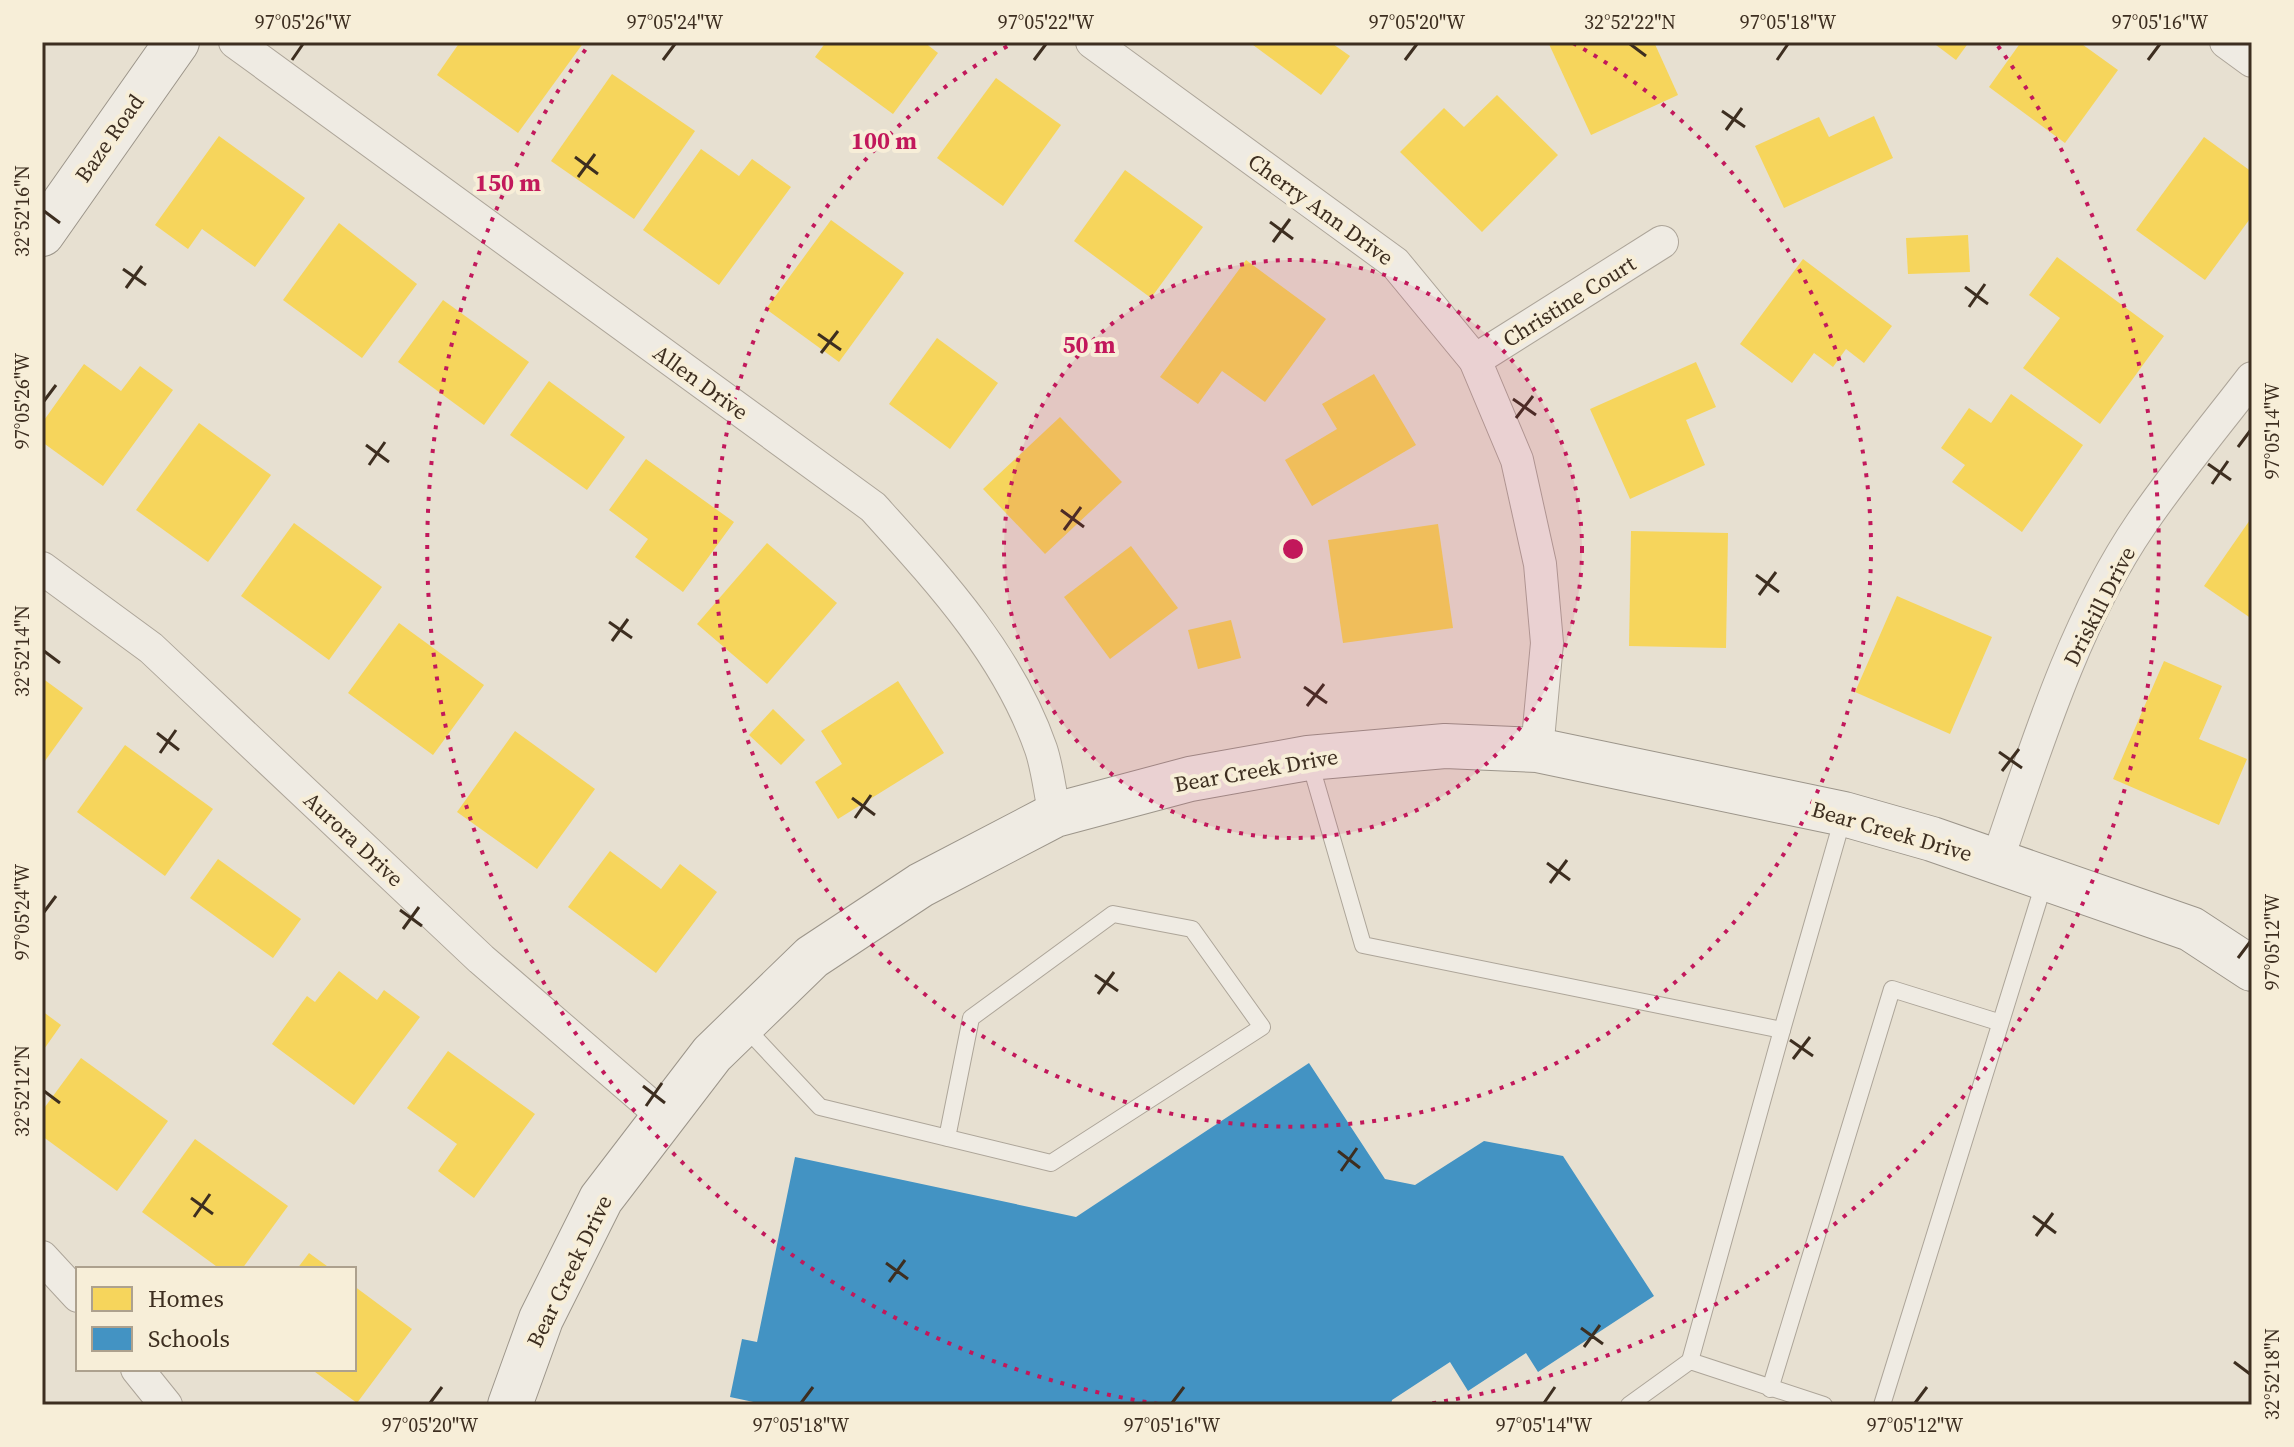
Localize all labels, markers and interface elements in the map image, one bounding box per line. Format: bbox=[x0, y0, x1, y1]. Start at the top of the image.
text: 97°05'26"W bbox=[255, 8, 352, 36]
text: 97°05'24"W bbox=[627, 8, 724, 36]
text: 97°05'22"W bbox=[998, 8, 1095, 36]
text: 97°05'20"W bbox=[1369, 8, 1466, 36]
text: 32°52'22"N bbox=[1584, 8, 1676, 36]
text: 97°05'18"W bbox=[1740, 8, 1837, 36]
text: 97°05'16"W bbox=[2112, 8, 2209, 36]
street label: Baze Road bbox=[68, 87, 151, 188]
text: 100 m bbox=[851, 124, 917, 157]
street label: Cherry Ann Drive bbox=[1242, 146, 1400, 272]
text: 32°52'16"N bbox=[8, 165, 36, 257]
text: 150 m bbox=[475, 166, 541, 199]
street label: Christine Court bbox=[1497, 248, 1642, 354]
text: 50 m bbox=[1063, 328, 1116, 361]
street label: Allen Drive bbox=[648, 337, 754, 427]
text: 97°05'26"W bbox=[8, 352, 36, 449]
text: 97°05'14"W bbox=[2258, 382, 2286, 479]
centre of rings bbox=[1279, 535, 1307, 563]
street label: Driskill Drive bbox=[2056, 541, 2142, 671]
text: 32°52'14"N bbox=[8, 605, 36, 697]
street label: Bear Creek Drive bbox=[1172, 741, 1340, 799]
street label: Aurora Drive bbox=[297, 785, 411, 893]
street label: Bear Creek Drive bbox=[1808, 794, 1976, 868]
text: 97°05'24"W bbox=[8, 863, 36, 960]
text: 97°05'12"W bbox=[2258, 893, 2286, 990]
text: 32°52'12"N bbox=[8, 1045, 36, 1137]
street label: Bear Creek Drive bbox=[519, 1190, 619, 1352]
legend bbox=[76, 1267, 356, 1371]
text: Homes bbox=[148, 1282, 224, 1315]
text: Schools bbox=[148, 1322, 230, 1355]
text: 32°52'18"N bbox=[2258, 1328, 2286, 1420]
text: 97°05'20"W bbox=[382, 1411, 479, 1439]
text: 97°05'18"W bbox=[753, 1411, 850, 1439]
text: 97°05'16"W bbox=[1124, 1411, 1221, 1439]
text: 97°05'14"W bbox=[1496, 1411, 1593, 1439]
text: 97°05'12"W bbox=[1867, 1411, 1964, 1439]

